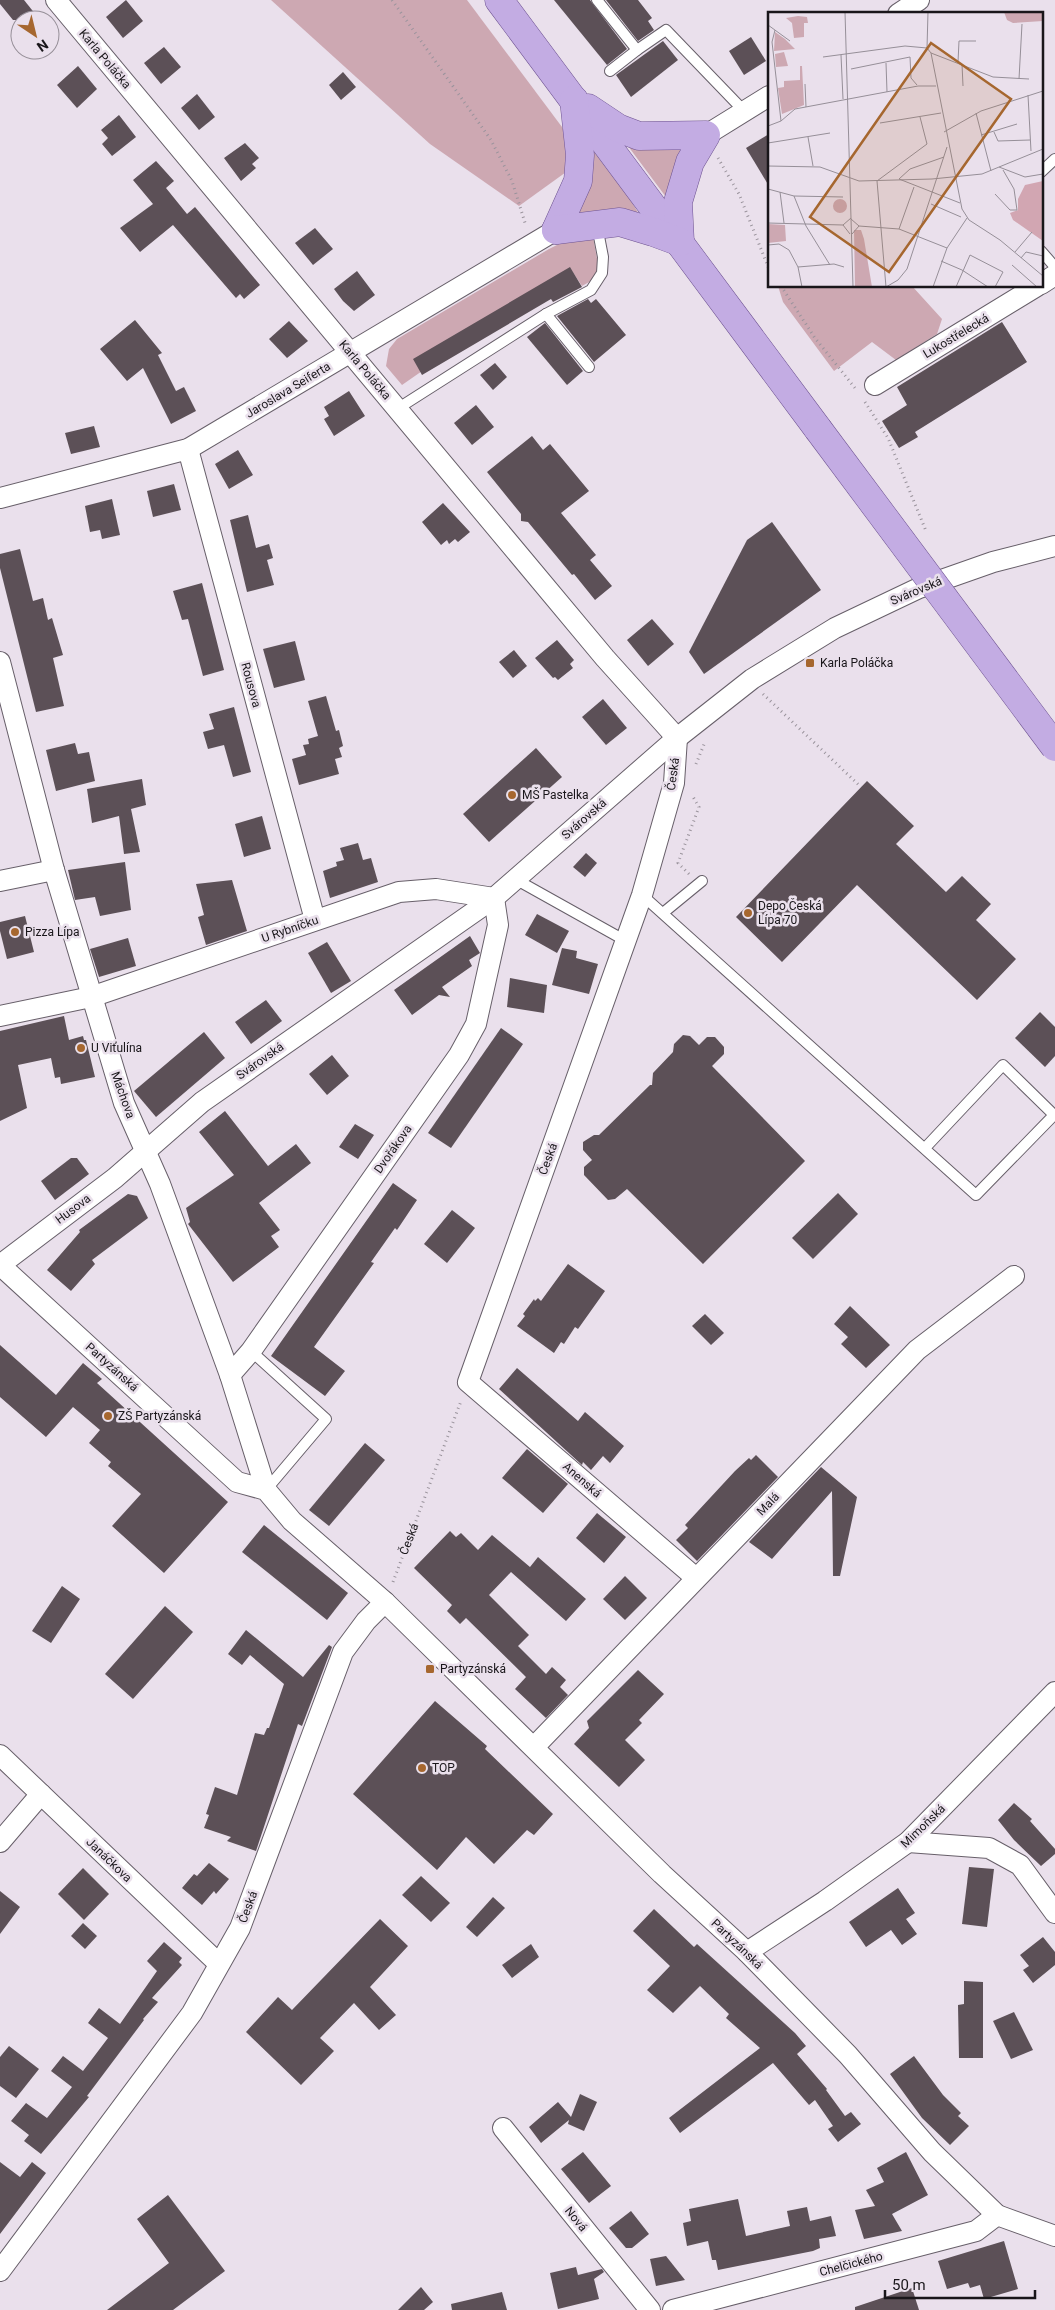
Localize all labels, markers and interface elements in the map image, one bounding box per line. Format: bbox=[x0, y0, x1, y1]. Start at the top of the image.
north arrow bbox=[10, 10, 60, 60]
inset map bbox=[768, 12, 1042, 288]
street label: Karla Poláčka bbox=[76, 26, 134, 92]
text: N bbox=[34, 36, 51, 55]
street label: Lukostřelecká bbox=[921, 311, 991, 361]
street label: Karla Poláčka bbox=[336, 337, 394, 403]
street label: Jaroslava Seiferta bbox=[243, 359, 333, 421]
street label: Svárovská bbox=[888, 574, 944, 608]
place label: Karla Poláčka bbox=[820, 656, 893, 670]
marker: Karla Poláčka bbox=[804, 657, 816, 669]
street label: Rousova bbox=[238, 661, 264, 709]
street label: Česká bbox=[663, 757, 682, 791]
place label: MŠ Pastelka bbox=[522, 787, 589, 802]
marker: MŠ Pastelka bbox=[506, 789, 518, 801]
street label: Svárovská bbox=[559, 796, 609, 842]
place label: Depo Česká Lípa 70 bbox=[758, 898, 822, 927]
marker: Depo Česká Lípa 70 bbox=[742, 907, 754, 919]
street label: U Rybníčku bbox=[260, 913, 320, 945]
place label: Pizza Lípa bbox=[25, 925, 80, 939]
marker: Pizza Lípa bbox=[9, 926, 21, 938]
street label: Svárovská bbox=[234, 1040, 286, 1082]
place label: U Viťulína bbox=[91, 1041, 142, 1055]
marker: U Viťulína bbox=[75, 1042, 87, 1054]
street label: Máchova bbox=[108, 1070, 138, 1120]
street label: Dvořákova bbox=[371, 1122, 415, 1176]
street label: Česká bbox=[535, 1141, 560, 1177]
street label: Husova bbox=[53, 1191, 93, 1227]
street label: Partyzánská bbox=[83, 1340, 141, 1394]
place label: ZŠ Partyzánská bbox=[118, 1408, 201, 1423]
marker: ZŠ Partyzánská bbox=[102, 1410, 114, 1422]
street label: Anenská bbox=[560, 1460, 604, 1500]
street label: Malá bbox=[754, 1490, 782, 1518]
street label: Česká bbox=[396, 1521, 421, 1557]
place label: Partyzánská bbox=[440, 1662, 506, 1676]
marker: Partyzánská bbox=[424, 1663, 436, 1675]
place label: TOP bbox=[432, 1761, 455, 1775]
marker: TOP bbox=[416, 1762, 428, 1774]
street label: Mimoňská bbox=[898, 1801, 948, 1851]
street label: Janáčkova bbox=[83, 1835, 135, 1885]
street label: Česká bbox=[235, 1889, 260, 1925]
street label: Partyzánská bbox=[708, 1916, 766, 1972]
street label: Nová bbox=[562, 2204, 590, 2234]
street label: Chelčického bbox=[818, 2249, 884, 2279]
scale bar bbox=[885, 2268, 1035, 2300]
text: 50 m bbox=[892, 2276, 926, 2294]

